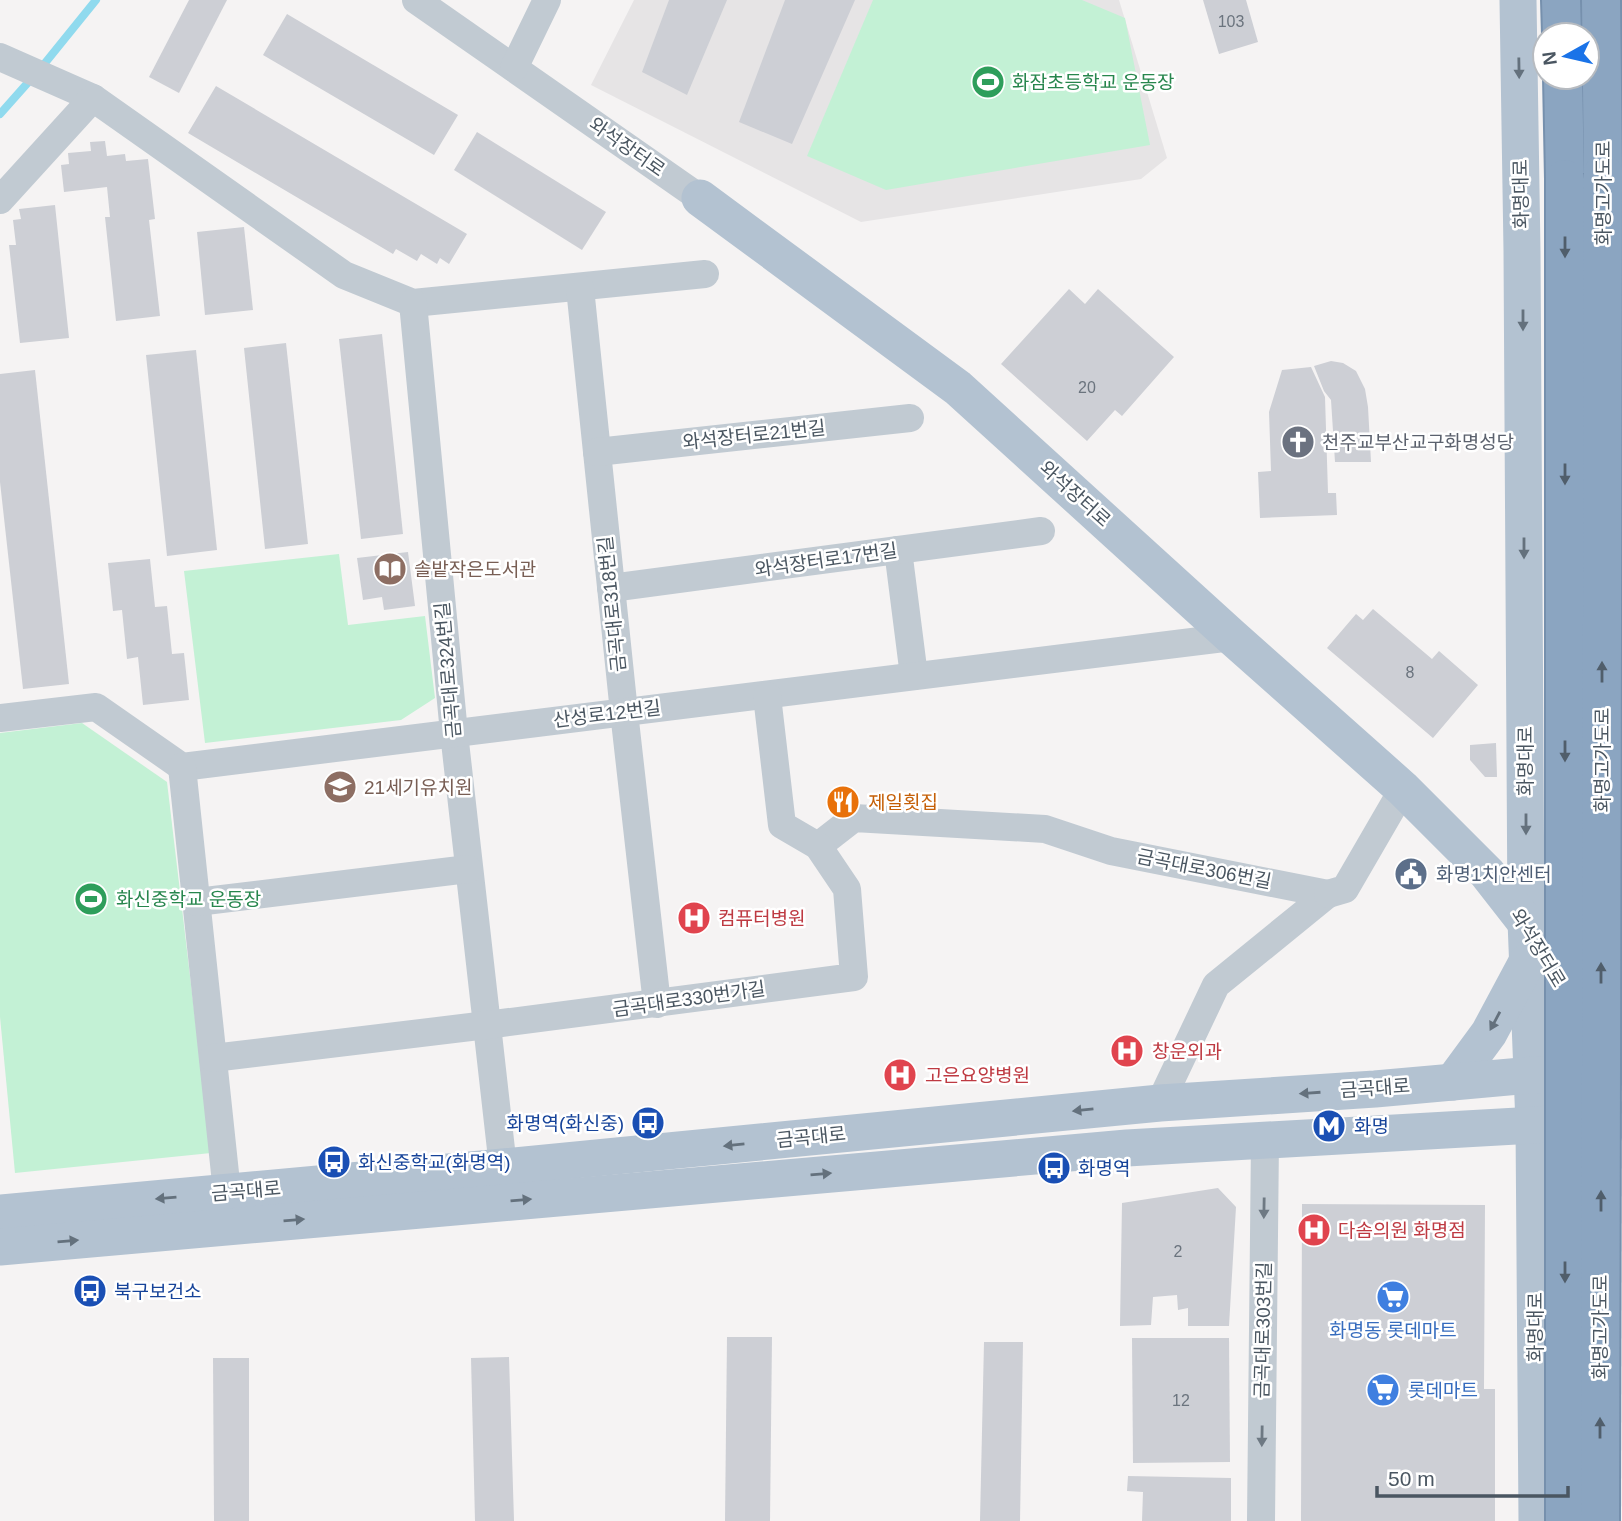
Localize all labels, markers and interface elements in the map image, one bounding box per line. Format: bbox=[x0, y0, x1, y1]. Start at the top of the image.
house number: 103 bbox=[1218, 13, 1244, 30]
north arrow bbox=[1531, 21, 1601, 91]
text: N bbox=[1538, 50, 1561, 67]
one-way arrow bbox=[1513, 57, 1525, 79]
sports icon: 화잠초등학교 운동장 bbox=[969, 63, 1007, 101]
place label: 화잠초등학교 운동장 bbox=[1012, 72, 1175, 93]
street label: 와석장터로 bbox=[585, 113, 669, 181]
street label: 화명고가도로 bbox=[1593, 141, 1614, 245]
street label: 화명대로 bbox=[1510, 159, 1532, 229]
one-way arrow bbox=[1559, 236, 1571, 258]
one-way arrow bbox=[1517, 309, 1529, 331]
house number: 20 bbox=[1078, 379, 1096, 396]
street label: 와석장터로21번길 bbox=[682, 417, 826, 453]
church icon: 천주교부산교구화명성당 bbox=[1279, 423, 1317, 461]
place label: 천주교부산교구화명성당 bbox=[1322, 432, 1514, 453]
street label: 와석장터로 bbox=[1035, 457, 1115, 531]
one-way arrow bbox=[1559, 464, 1571, 486]
street label: 금곡대로318번길 bbox=[594, 535, 630, 673]
one-way arrow bbox=[1518, 537, 1530, 559]
street label: 와석장터로17번길 bbox=[753, 540, 899, 580]
library icon: 솔밭작은도서관 bbox=[371, 550, 409, 588]
place label: 솔밭작은도서관 bbox=[414, 559, 536, 580]
street label: 금곡대로324번길 bbox=[432, 601, 464, 739]
one-way arrow bbox=[1596, 661, 1608, 683]
house number: 8 bbox=[1406, 664, 1415, 681]
street label: 산성로12번길 bbox=[552, 697, 662, 731]
street label: 화명고가도로 bbox=[1592, 708, 1613, 812]
street label: 화명대로 bbox=[1515, 726, 1536, 796]
one-way arrow bbox=[1559, 740, 1571, 762]
school or university icon: 21세기유치원 bbox=[321, 768, 359, 806]
place label: 21세기유치원 bbox=[364, 777, 473, 798]
restaurant icon: 제일횟집 bbox=[824, 783, 862, 821]
place label: 제일횟집 bbox=[868, 792, 938, 813]
one-way arrow bbox=[1520, 813, 1532, 835]
street label: 금곡대로306번길 bbox=[1135, 846, 1273, 892]
public building icon: 화명1치안센터 bbox=[1392, 855, 1430, 893]
place label: 화명1치안센터 bbox=[1436, 864, 1551, 885]
sports icon: 화신중학교 운동장 bbox=[72, 880, 110, 918]
place label: 화신중학교 운동장 bbox=[116, 889, 261, 910]
hospital icon: 컴퓨터병원 bbox=[675, 899, 713, 937]
street label: 와석장터로 bbox=[1506, 905, 1570, 991]
place label: 컴퓨터병원 bbox=[718, 908, 805, 929]
one-way arrow bbox=[1595, 962, 1607, 984]
street label: 금곡대로330번가길 bbox=[611, 978, 767, 1020]
one-way arrow bbox=[1490, 1011, 1501, 1031]
hospital icon: 창운외과 bbox=[1108, 1032, 1146, 1070]
place label: 창운외과 bbox=[1152, 1041, 1222, 1062]
hospital icon: 고은요양병원 bbox=[881, 1056, 919, 1094]
place label: 고은요양병원 bbox=[925, 1065, 1030, 1086]
street label: 금곡대로 bbox=[1339, 1075, 1411, 1101]
one-way arrow bbox=[1298, 1088, 1320, 1099]
bus stop icon: 화명역(화신중) bbox=[629, 1104, 667, 1142]
one-way arrow bbox=[1072, 1105, 1094, 1116]
metro station icon: 화명 bbox=[1310, 1107, 1348, 1145]
place label: 화명역(화신중) bbox=[506, 1113, 624, 1134]
place label: 화명 bbox=[1354, 1116, 1389, 1137]
street label: 금곡대로 bbox=[775, 1123, 847, 1151]
one-way arrow bbox=[723, 1139, 745, 1150]
bus stop icon: 화신중학교(화명역) bbox=[315, 1143, 353, 1181]
bus stop icon: 화명역 bbox=[1035, 1149, 1073, 1187]
place label: 화신중학교(화명역) bbox=[358, 1152, 511, 1173]
place label: 화명역 bbox=[1078, 1158, 1130, 1179]
one-way arrow bbox=[810, 1168, 832, 1179]
street label: 금곡대로 bbox=[210, 1177, 282, 1205]
one-way arrow bbox=[1595, 1190, 1607, 1212]
one-way arrow bbox=[155, 1193, 177, 1204]
one-way arrow bbox=[510, 1194, 532, 1205]
one-way arrow bbox=[1259, 1197, 1270, 1219]
hospital icon: 다솜의원 화명점 bbox=[1295, 1211, 1333, 1249]
one-way arrow bbox=[284, 1214, 306, 1225]
place label: 다솜의원 화명점 bbox=[1338, 1220, 1466, 1241]
one-way arrow bbox=[57, 1235, 79, 1246]
house number: 2 bbox=[1174, 1243, 1183, 1260]
street label: 금곡대로303번길 bbox=[1251, 1262, 1275, 1398]
one-way arrow bbox=[1559, 1262, 1571, 1284]
bus stop icon: 북구보건소 bbox=[71, 1272, 109, 1310]
street label: 화명고가도로 bbox=[1590, 1275, 1611, 1379]
supermarket icon: 화명동 롯데마트 bbox=[1374, 1278, 1412, 1316]
place label: 북구보건소 bbox=[114, 1281, 201, 1302]
street label: 화명대로 bbox=[1525, 1292, 1546, 1362]
place label: 화명동 롯데마트 bbox=[1329, 1320, 1457, 1341]
supermarket icon: 롯데마트 bbox=[1364, 1371, 1402, 1409]
place label: 롯데마트 bbox=[1408, 1380, 1478, 1401]
house number: 12 bbox=[1172, 1392, 1190, 1409]
one-way arrow bbox=[1594, 1417, 1606, 1439]
one-way arrow bbox=[1256, 1425, 1268, 1447]
scale bar bbox=[1377, 1454, 1568, 1498]
text: 50 m bbox=[1388, 1467, 1435, 1490]

